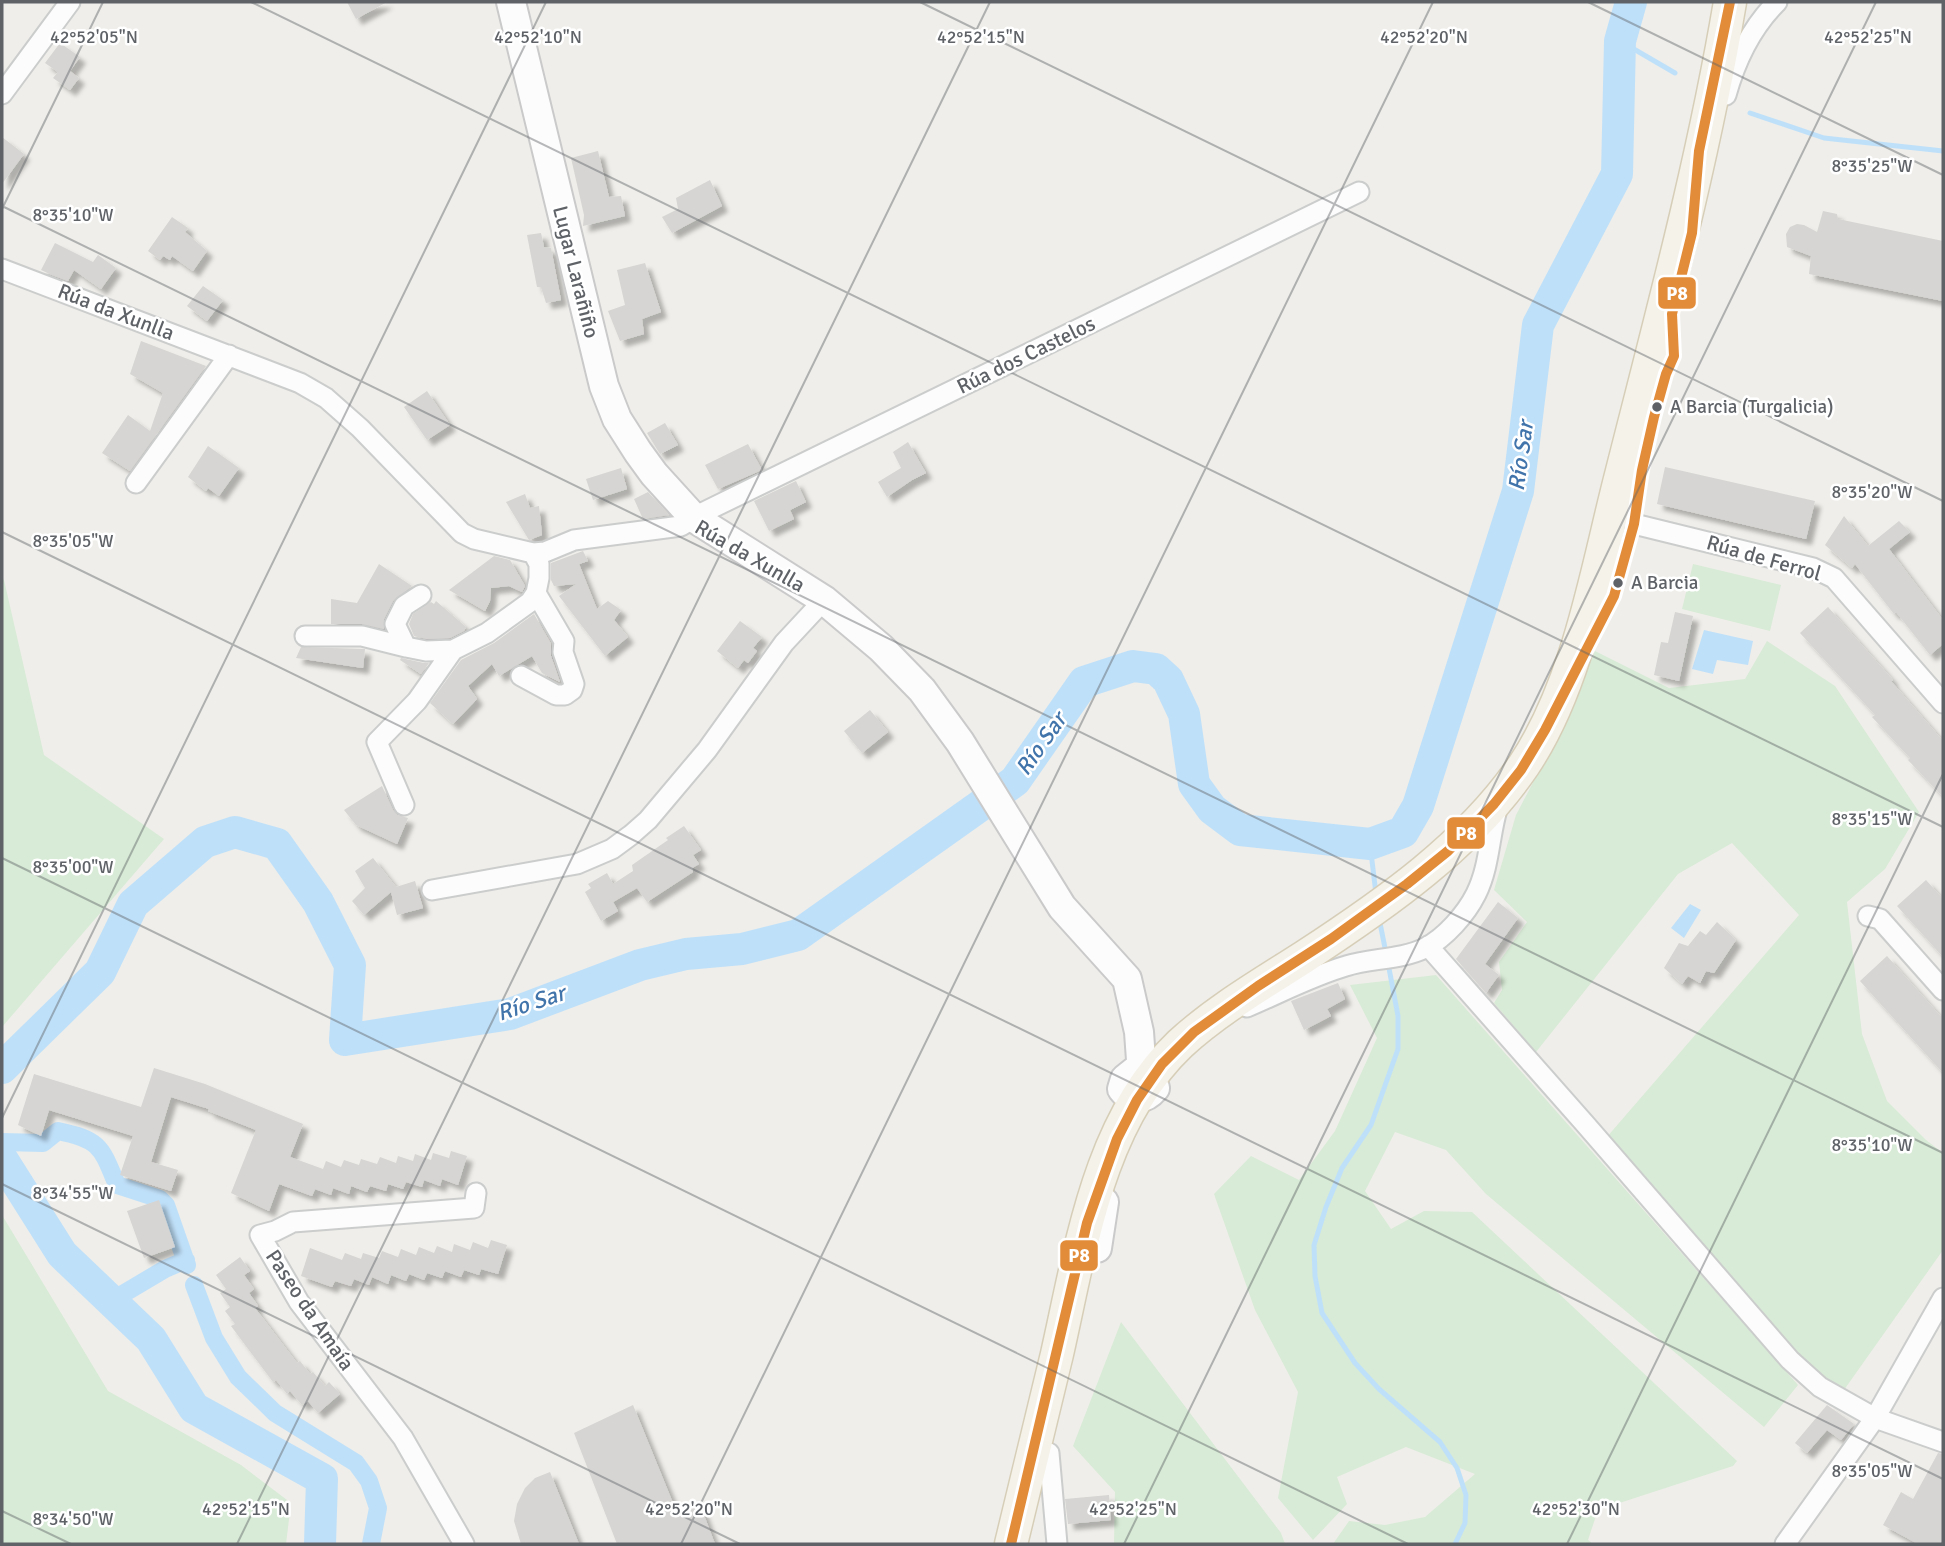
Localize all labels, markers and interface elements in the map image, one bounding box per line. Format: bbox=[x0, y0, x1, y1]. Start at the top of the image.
text: 42°52'05"N bbox=[50, 26, 138, 48]
text: 42°52'10"N bbox=[494, 26, 582, 48]
text: 42°52'15"N bbox=[937, 26, 1025, 48]
text: 42°52'20"N bbox=[1380, 26, 1468, 48]
text: 42°52'25"N bbox=[1824, 26, 1912, 48]
text: 8°35'25"W bbox=[1831, 155, 1913, 177]
street label: Lugar Larañiño bbox=[547, 203, 605, 341]
text: 8°35'10"W bbox=[32, 204, 114, 226]
line badge: P8 bbox=[1657, 276, 1697, 310]
street label: Rúa da Xunlla bbox=[54, 278, 178, 346]
text: P8 bbox=[1666, 282, 1688, 306]
street label: Rúa dos Castelos bbox=[952, 310, 1100, 400]
place label: A Barcia (Turgalicia) bbox=[1670, 395, 1833, 419]
marker: A Barcia (Turgalicia) bbox=[1650, 400, 1664, 414]
water label: Río Sar bbox=[1502, 416, 1541, 493]
text: 8°35'20"W bbox=[1831, 481, 1913, 503]
street label: Rúa da Xunlla bbox=[690, 514, 810, 598]
street label: Rúa de Ferrol bbox=[1704, 529, 1824, 587]
text: 8°35'05"W bbox=[32, 530, 114, 552]
place label: A Barcia bbox=[1631, 571, 1699, 595]
marker: A Barcia bbox=[1611, 576, 1625, 590]
water label: Río Sar bbox=[1009, 704, 1075, 781]
text: 8°35'15"W bbox=[1831, 808, 1913, 830]
line badge: P8 bbox=[1446, 816, 1486, 850]
text: P8 bbox=[1455, 822, 1477, 846]
text: 8°35'00"W bbox=[32, 856, 114, 878]
water label: Río Sar bbox=[493, 977, 572, 1028]
text: 8°35'10"W bbox=[1831, 1134, 1913, 1156]
text: 8°34'55"W bbox=[32, 1182, 114, 1204]
line badge: P8 bbox=[1059, 1239, 1099, 1272]
text: P8 bbox=[1068, 1244, 1090, 1268]
street label: Paseo da Amaía bbox=[260, 1245, 360, 1375]
text: 8°35'05"W bbox=[1831, 1460, 1913, 1482]
text: 42°52'15"N bbox=[202, 1498, 290, 1520]
text: 42°52'20"N bbox=[645, 1498, 733, 1520]
text: 42°52'25"N bbox=[1089, 1498, 1177, 1520]
text: 42°52'30"N bbox=[1532, 1498, 1620, 1520]
text: 8°34'50"W bbox=[32, 1508, 114, 1530]

